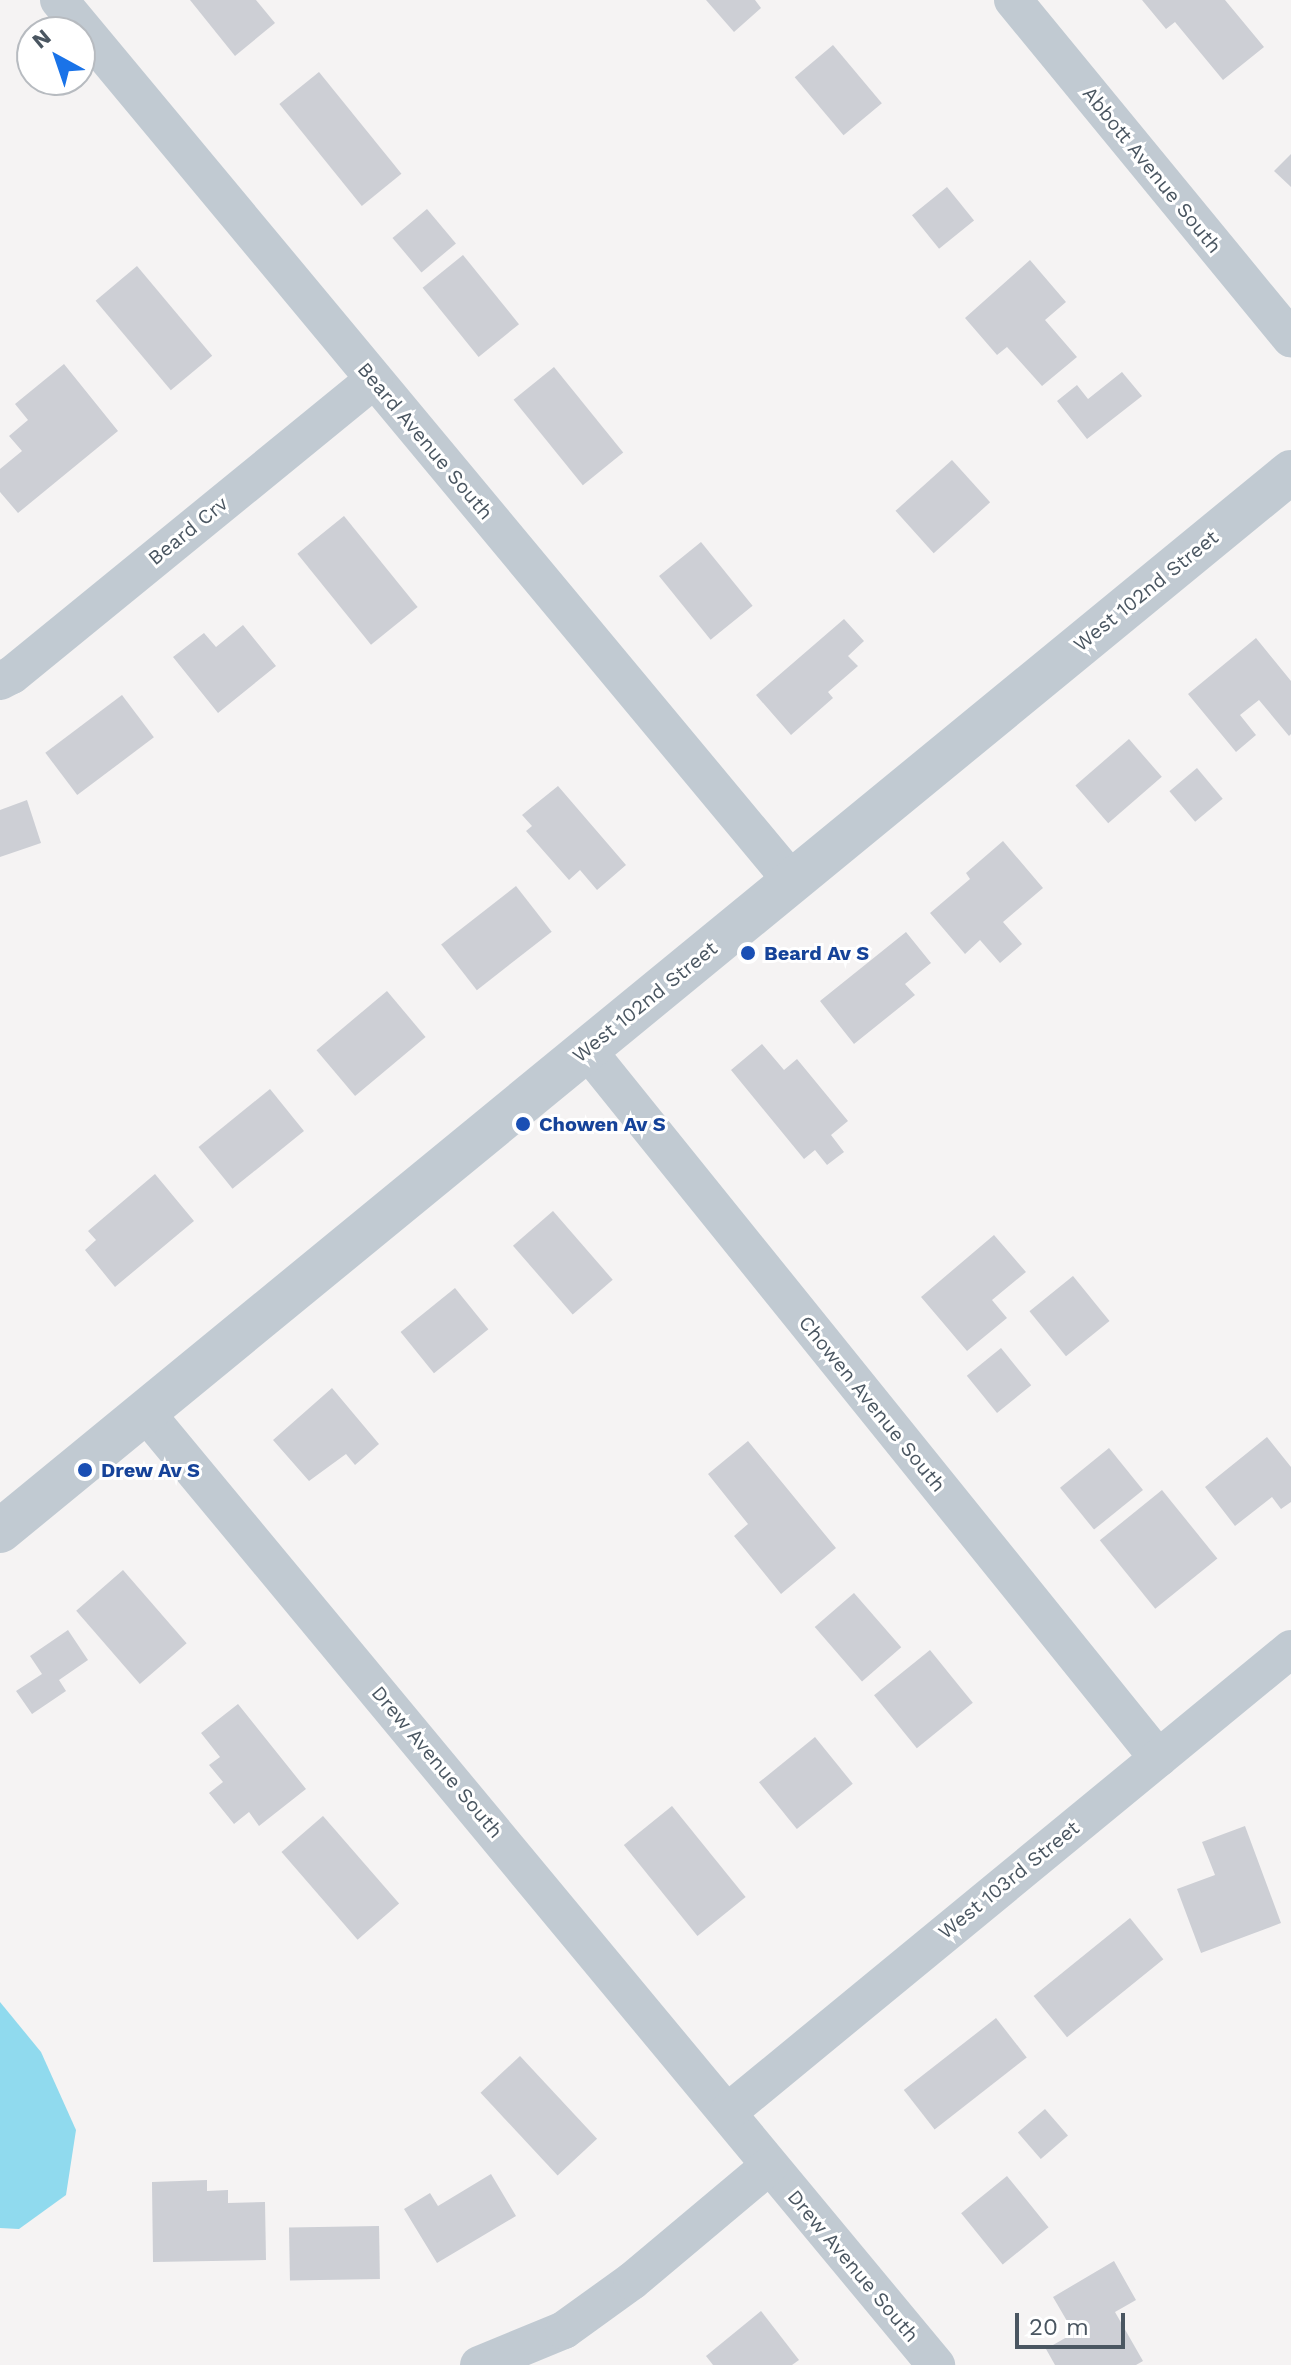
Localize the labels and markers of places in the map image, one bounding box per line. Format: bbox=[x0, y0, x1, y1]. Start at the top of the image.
place label: Beard Av S bbox=[764, 941, 870, 965]
marker: Beard Av S bbox=[739, 944, 757, 962]
place label: Chowen Av S bbox=[539, 1112, 667, 1136]
marker: Chowen Av S bbox=[514, 1115, 532, 1133]
place label: Drew Av S bbox=[101, 1458, 201, 1482]
marker: Drew Av S bbox=[76, 1461, 94, 1479]

